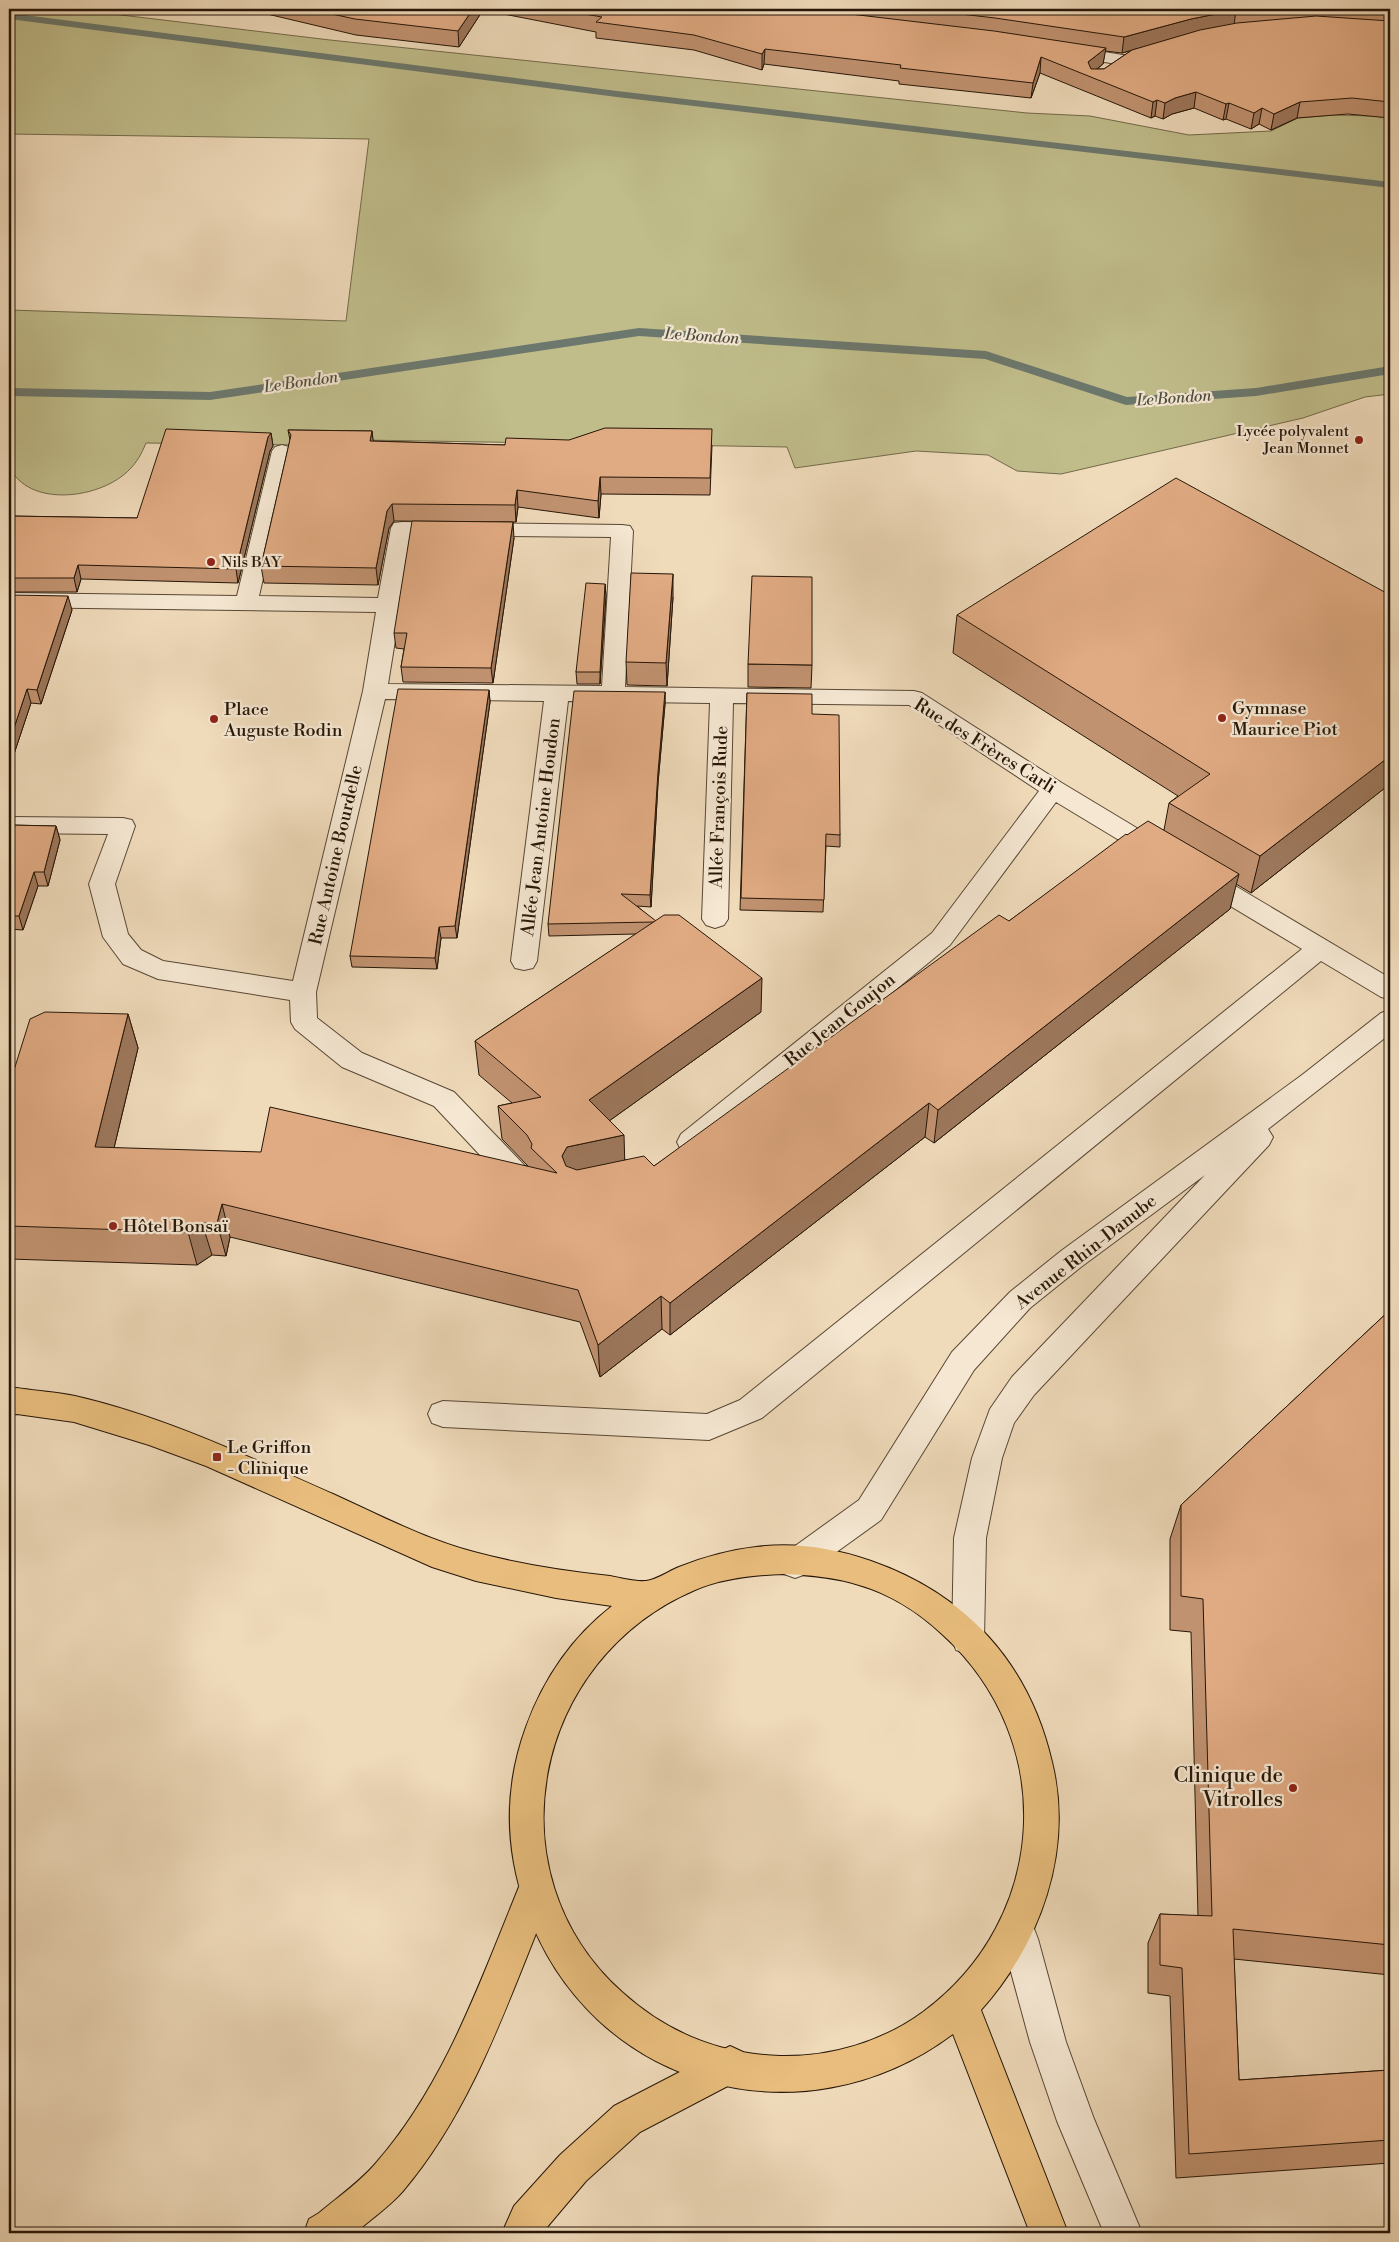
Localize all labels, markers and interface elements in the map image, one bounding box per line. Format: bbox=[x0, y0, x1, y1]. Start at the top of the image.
water label: Le Bondon bbox=[663, 323, 741, 349]
water label: Le Bondon bbox=[262, 367, 340, 397]
water label: Le Bondon bbox=[1135, 385, 1213, 411]
place label: Lycée polyvalent Jean Monnet bbox=[1237, 422, 1350, 458]
marker: Lycée polyvalent Jean Monnet bbox=[1353, 434, 1365, 446]
place label: Nils BAY bbox=[221, 553, 282, 572]
marker: Nils BAY bbox=[205, 556, 217, 568]
street label: Rue des Frères Carli bbox=[910, 693, 1060, 799]
place label: Gymnase Maurice Piot bbox=[1232, 697, 1338, 741]
place label: Place Auguste Rodin bbox=[223, 698, 343, 742]
marker: Gymnase Maurice Piot bbox=[1216, 712, 1228, 724]
marker: Place Auguste Rodin bbox=[208, 713, 220, 725]
street label: Allée Jean Antoine Houdon bbox=[516, 716, 566, 939]
street label: Allée François Rude bbox=[705, 725, 733, 890]
street label: Rue Antoine Bourdelle bbox=[304, 763, 368, 947]
street label: Rue Jean Goujon bbox=[780, 968, 900, 1072]
street label: Avenue Rhin-Danube bbox=[1010, 1190, 1161, 1315]
place label: Hôtel Bonsaï bbox=[123, 1215, 228, 1238]
marker: Hôtel Bonsaï bbox=[107, 1220, 119, 1232]
place label: Le Griffon - Clinique bbox=[227, 1436, 311, 1480]
marker: Le Griffon - Clinique bbox=[211, 1451, 223, 1463]
place label: Clinique de Vitrolles bbox=[1174, 1763, 1283, 1813]
marker: Clinique de Vitrolles bbox=[1287, 1782, 1299, 1794]

